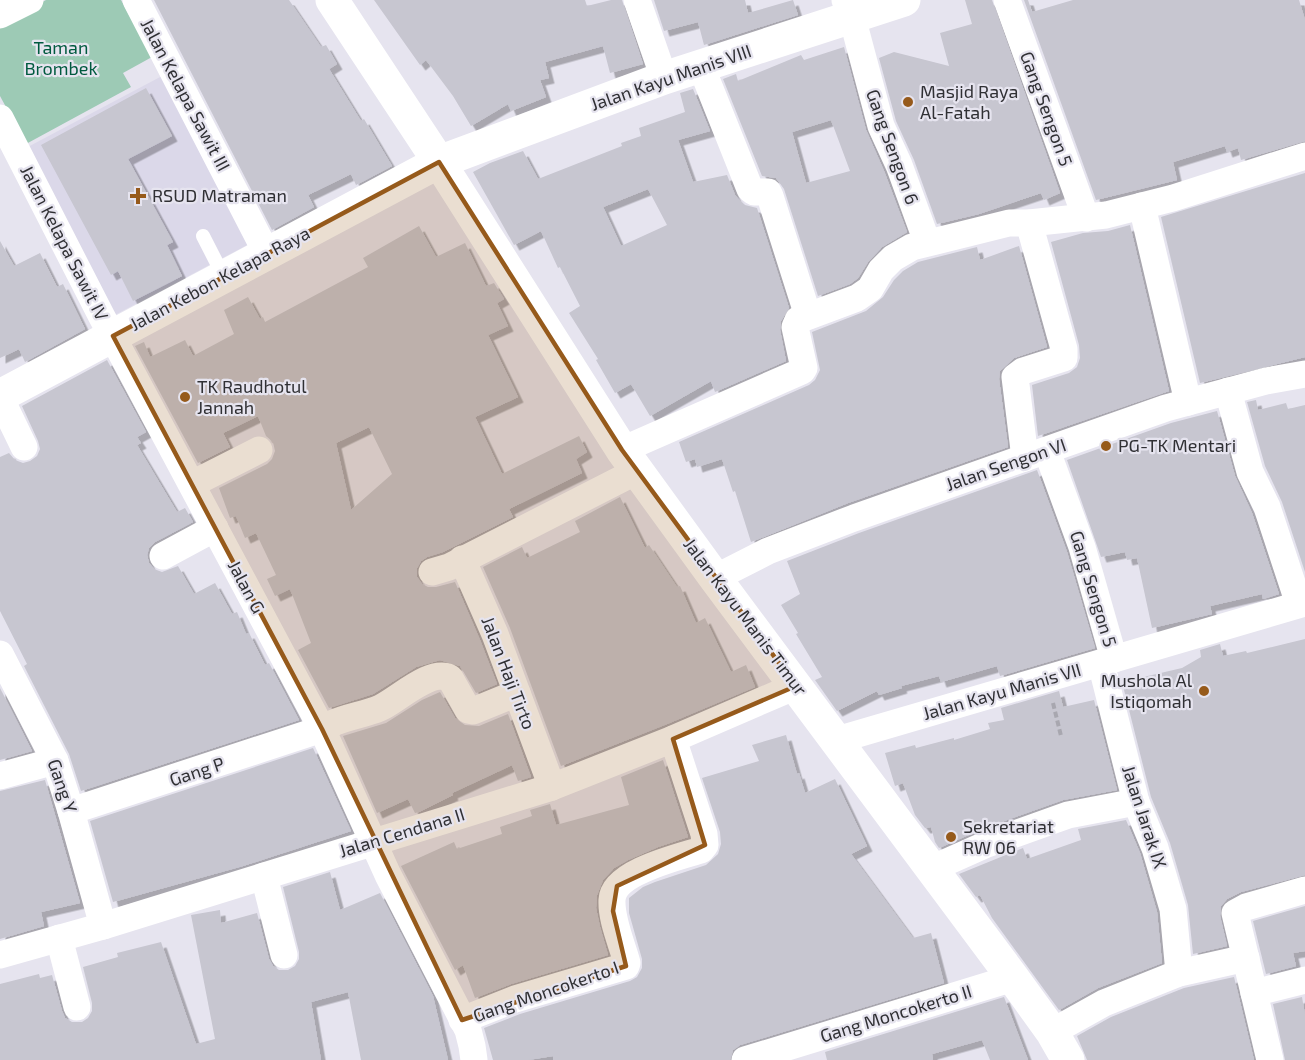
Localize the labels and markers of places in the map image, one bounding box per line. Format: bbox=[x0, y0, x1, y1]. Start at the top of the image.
place label: Masjid Raya Al-Fatah bbox=[920, 80, 1018, 123]
marker: Masjid Raya Al-Fatah bbox=[901, 95, 915, 109]
place label: RSUD Matraman bbox=[152, 184, 287, 206]
marker: RSUD Matraman bbox=[129, 187, 147, 205]
place label: TK Raudhotul Jannah bbox=[197, 375, 307, 418]
marker: TK Raudhotul Jannah bbox=[178, 390, 192, 404]
place label: PG-TK Mentari bbox=[1118, 434, 1236, 456]
marker: PG-TK Mentari bbox=[1099, 439, 1113, 453]
place label: Mushola Al Istiqomah bbox=[1101, 669, 1193, 712]
marker: Mushola Al Istiqomah bbox=[1197, 684, 1211, 698]
place label: Sekretariat RW 06 bbox=[963, 815, 1054, 858]
marker: Sekretariat RW 06 bbox=[944, 830, 958, 844]

